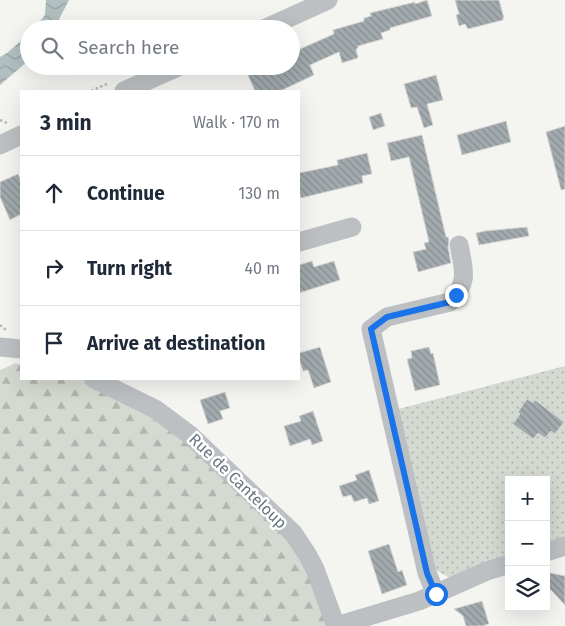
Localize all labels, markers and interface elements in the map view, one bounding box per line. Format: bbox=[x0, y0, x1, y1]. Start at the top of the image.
search box bbox=[20, 20, 300, 75]
icon: search bbox=[38, 34, 66, 62]
text: Search here bbox=[78, 36, 179, 59]
text: 3 min bbox=[40, 110, 92, 136]
text: Walk · 170 m bbox=[193, 113, 280, 132]
icon: ahead bbox=[40, 179, 68, 207]
text: Continue bbox=[87, 182, 165, 205]
text: 130 m bbox=[238, 184, 280, 203]
icon: right bbox=[40, 254, 68, 282]
text: Turn right bbox=[87, 257, 172, 280]
text: 40 m bbox=[245, 259, 280, 278]
route end bbox=[445, 284, 468, 307]
icon: arrive bbox=[40, 329, 68, 357]
text: Arrive at destination bbox=[87, 332, 266, 355]
street label: Rue de Canteloup bbox=[185, 430, 291, 532]
map controls bbox=[505, 476, 550, 611]
button: + bbox=[505, 476, 550, 521]
button: − bbox=[505, 521, 550, 566]
button: layers bbox=[505, 566, 550, 611]
route start bbox=[425, 583, 448, 606]

